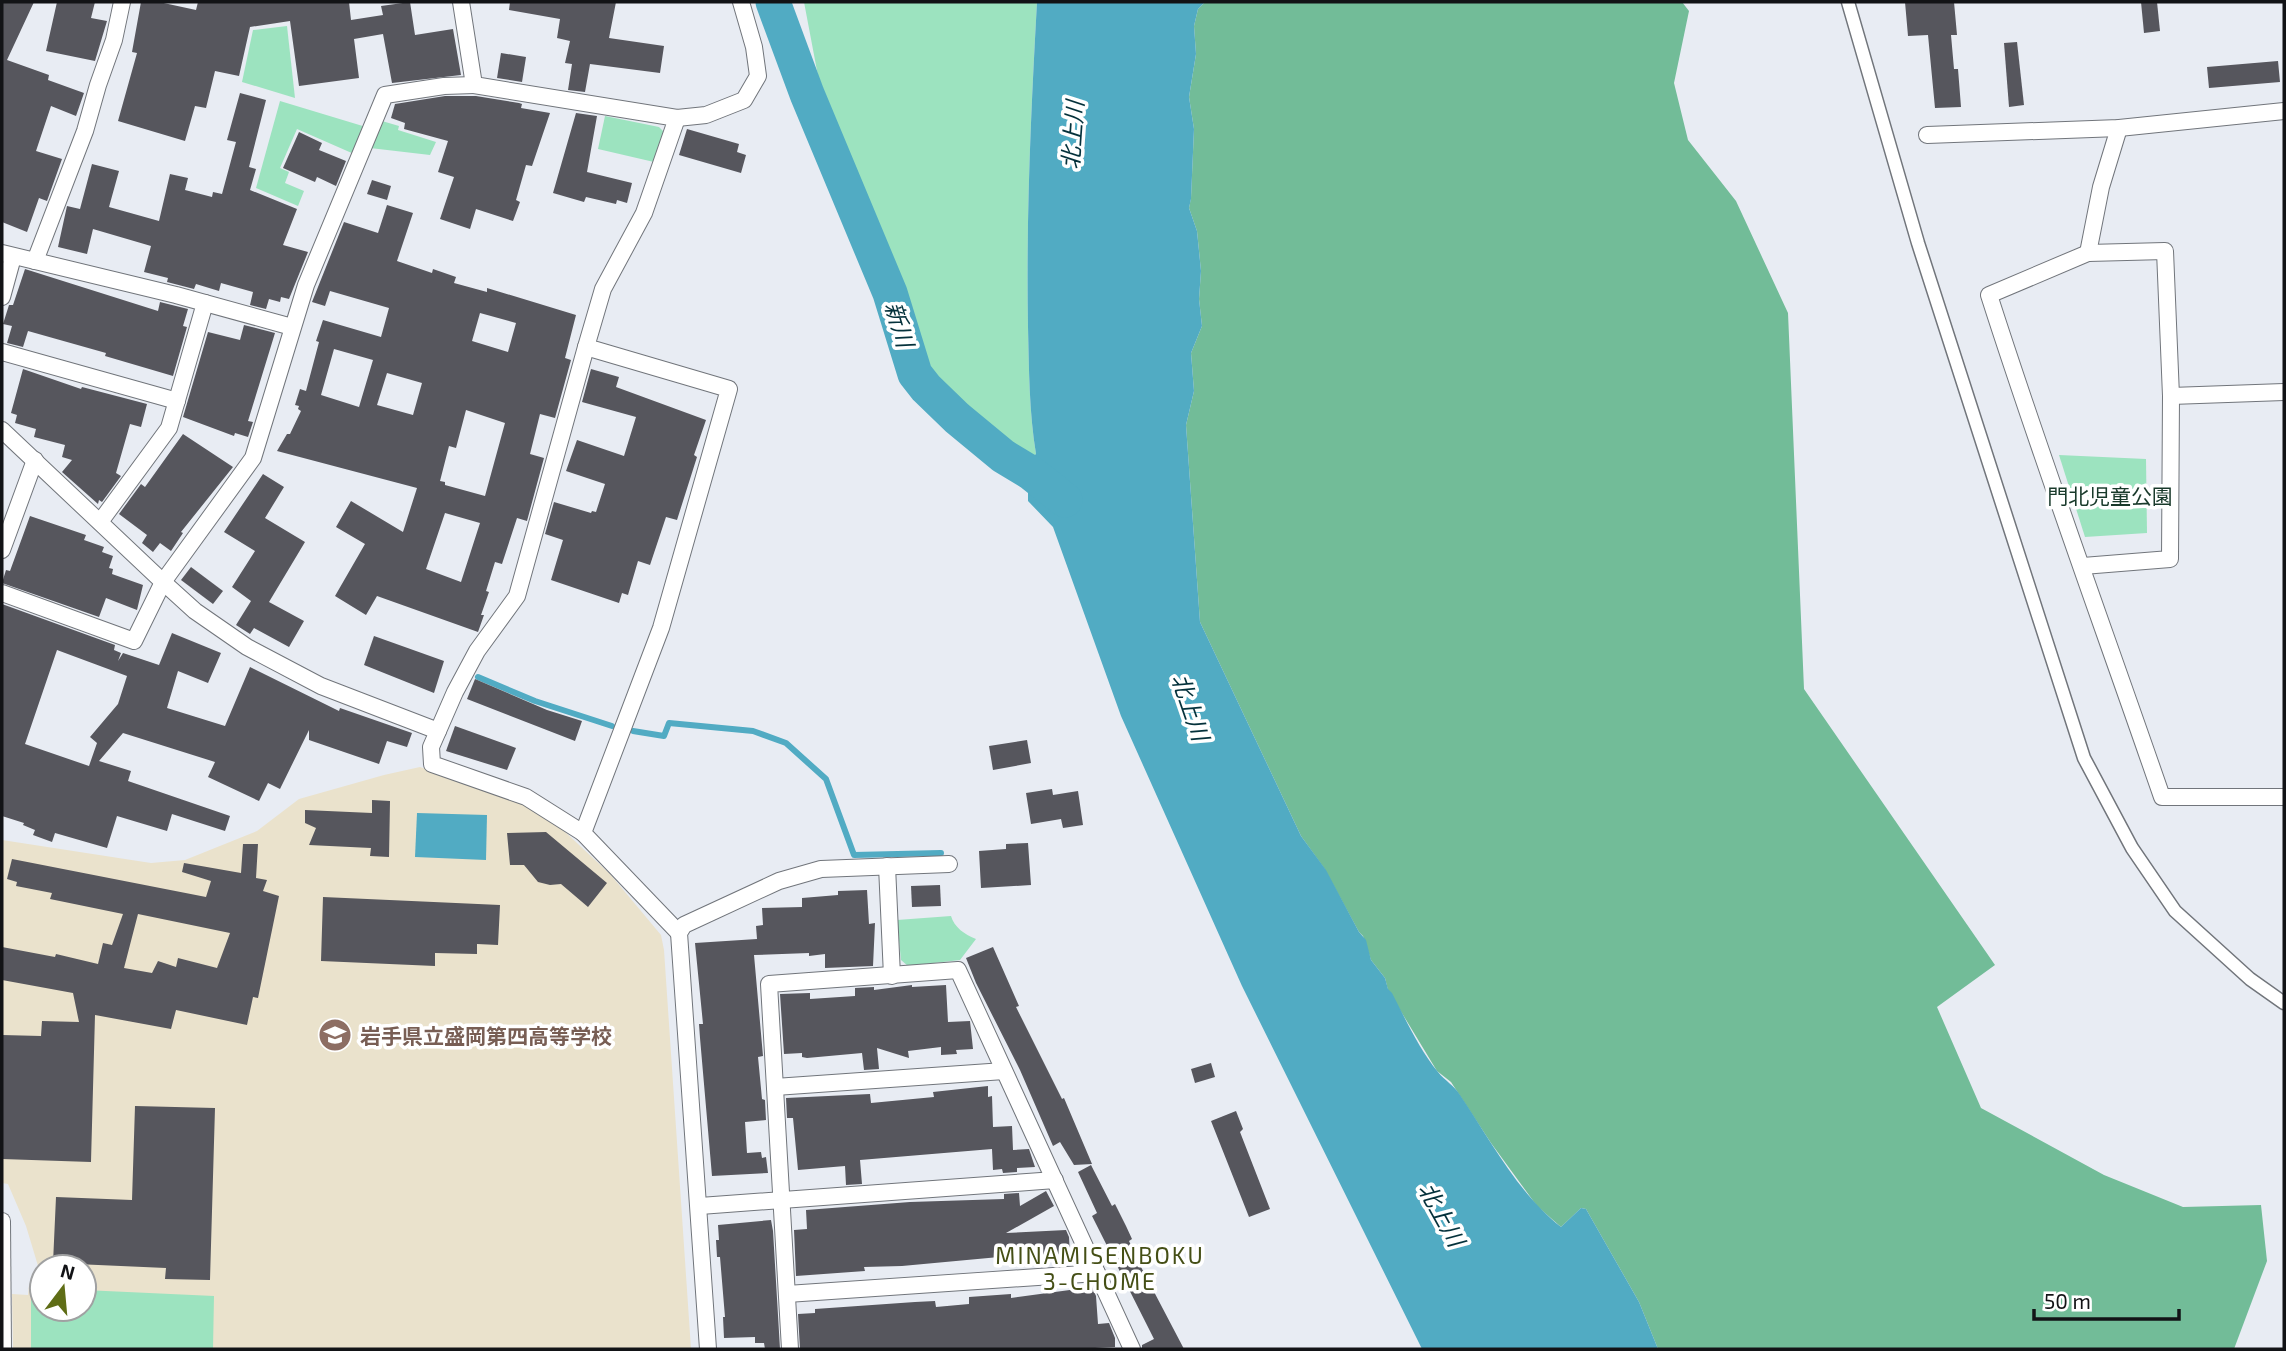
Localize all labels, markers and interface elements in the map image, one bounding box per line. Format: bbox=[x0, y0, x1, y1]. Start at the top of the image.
water label: 北上川 bbox=[1056, 97, 1089, 170]
water label: 新川 bbox=[880, 298, 921, 353]
park label: 門北児童公園 bbox=[2047, 483, 2173, 508]
water label: 北上川 bbox=[1167, 670, 1216, 747]
school or university icon: 岩手県立盛岡第四高等学校 bbox=[316, 1016, 354, 1054]
place label: 岩手県立盛岡第四高等学校 bbox=[360, 1023, 612, 1048]
water label: 北上川 bbox=[1413, 1177, 1472, 1254]
district label: MINAMISENBOKU 3-CHOME bbox=[995, 1241, 1205, 1295]
north arrow bbox=[28, 1253, 98, 1323]
text: N bbox=[58, 1258, 78, 1284]
scale bar bbox=[2034, 1278, 2179, 1322]
text: 50 m bbox=[2044, 1288, 2091, 1313]

